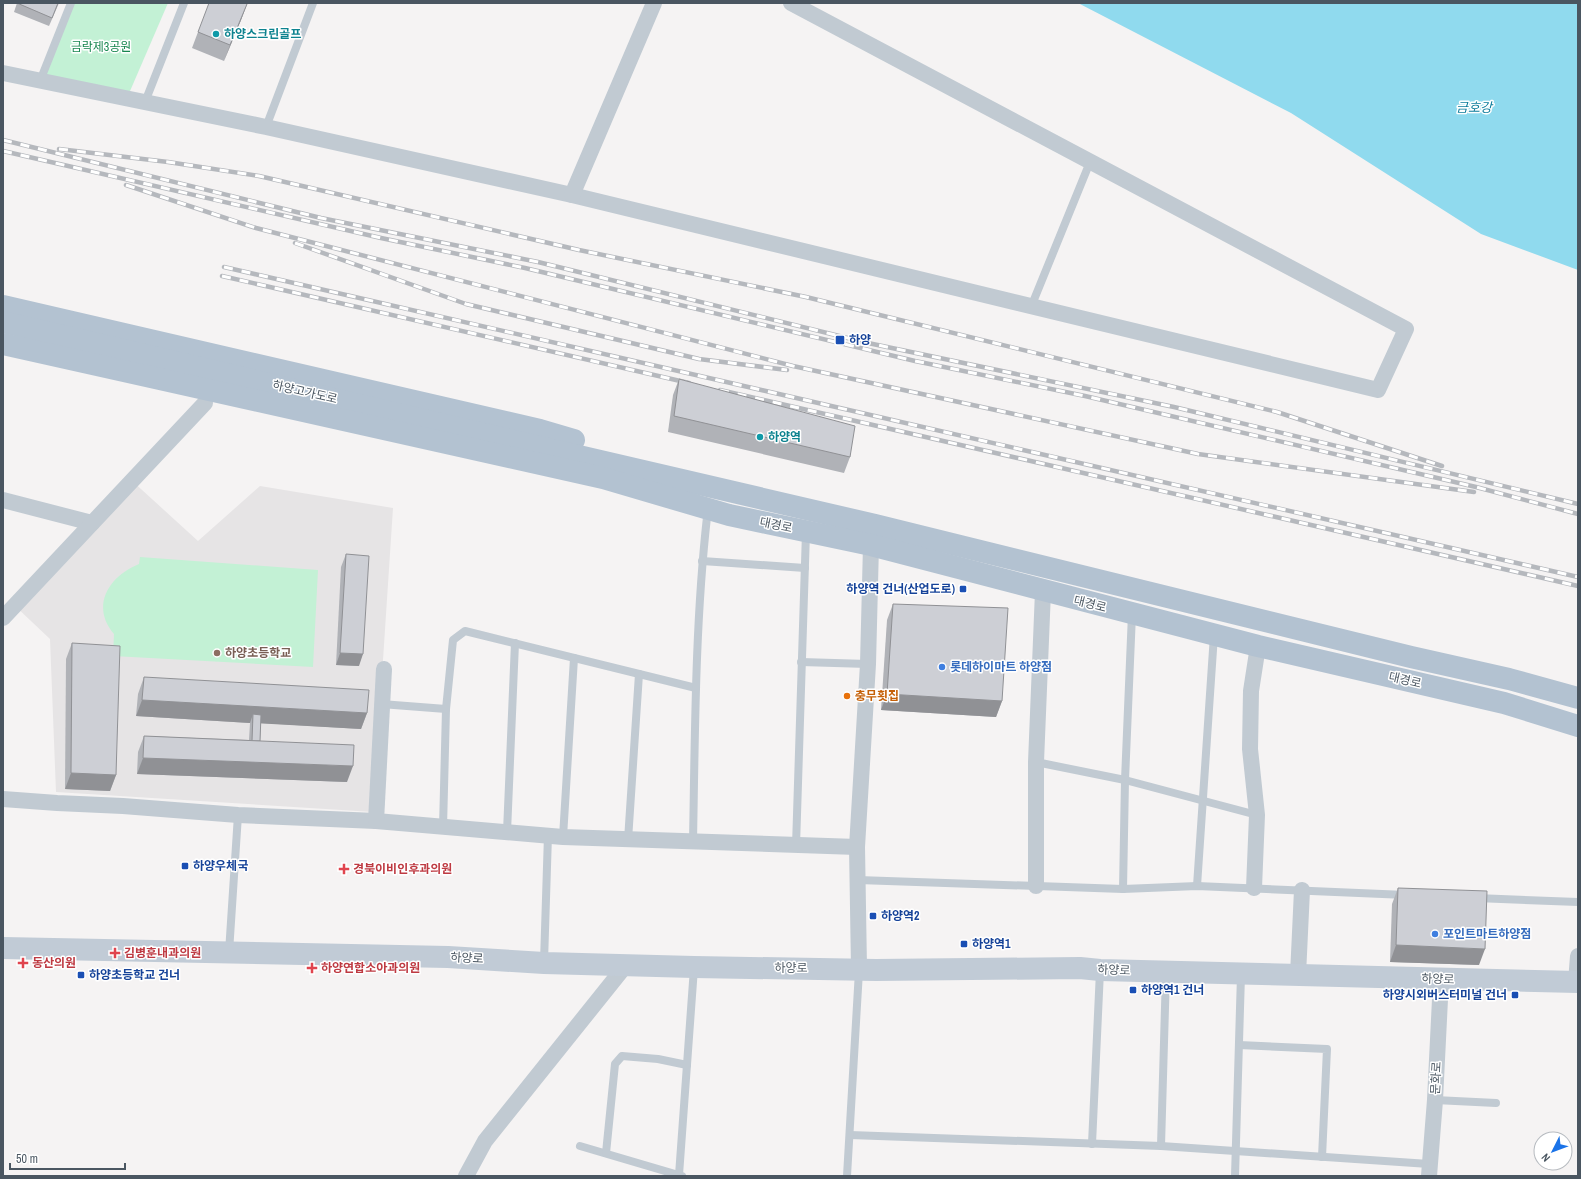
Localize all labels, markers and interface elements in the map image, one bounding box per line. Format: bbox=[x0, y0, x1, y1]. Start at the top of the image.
place label: 하양스크린골프 bbox=[224, 26, 301, 42]
marker: 하양스크린골프 bbox=[211, 29, 221, 39]
park label: 금락제3공원 bbox=[71, 39, 131, 55]
water label: 금호강 bbox=[1456, 99, 1494, 116]
place label: 하양 bbox=[849, 332, 871, 348]
marker: 하양 bbox=[834, 334, 846, 346]
street label: 하양고가도로 bbox=[271, 377, 339, 407]
place label: 하양역 bbox=[768, 429, 801, 445]
marker: 하양역 bbox=[755, 432, 765, 442]
street label: 대경로 bbox=[758, 514, 794, 536]
place label: 하양역 건너(산업도로) bbox=[846, 581, 955, 597]
marker: 하양역 건너(산업도로) bbox=[958, 584, 968, 594]
street label: 대경로 bbox=[1072, 592, 1108, 616]
place label: 하양초등학교 bbox=[225, 645, 291, 661]
marker: 하양초등학교 bbox=[212, 648, 222, 658]
place label: 롯데하이마트 하양점 bbox=[950, 659, 1052, 675]
marker: 롯데하이마트 하양점 bbox=[937, 662, 947, 672]
street label: 대경로 bbox=[1387, 668, 1423, 692]
place label: 충무횟집 bbox=[855, 688, 899, 704]
marker: 충무횟집 bbox=[842, 691, 852, 701]
place label: 하양우체국 bbox=[193, 858, 248, 874]
marker: 하양우체국 bbox=[180, 861, 190, 871]
place label: 경북이비인후과의원 bbox=[353, 861, 452, 877]
marker: 경북이비인후과의원 bbox=[338, 863, 350, 875]
place label: 하양역2 bbox=[881, 908, 920, 924]
marker: 하양역2 bbox=[868, 911, 878, 921]
place label: 포인트마트하양점 bbox=[1443, 926, 1531, 942]
marker: 포인트마트하양점 bbox=[1430, 929, 1440, 939]
place label: 하양역1 bbox=[972, 936, 1011, 952]
marker: 하양역1 bbox=[959, 939, 969, 949]
place label: 김병훈내과의원 bbox=[124, 945, 201, 961]
marker: 김병훈내과의원 bbox=[109, 947, 121, 959]
street label: 하양로 bbox=[450, 949, 484, 967]
place label: 동산의원 bbox=[32, 955, 76, 971]
marker: 동산의원 bbox=[17, 957, 29, 969]
place label: 하양연합소아과의원 bbox=[321, 960, 420, 976]
street label: 하양로 bbox=[774, 960, 808, 976]
street label: 하양로 bbox=[1097, 961, 1131, 979]
marker: 하양연합소아과의원 bbox=[306, 962, 318, 974]
place label: 하양초등학교 건너 bbox=[89, 967, 180, 983]
marker: 하양초등학교 건너 bbox=[76, 970, 86, 980]
street label: 하양로 bbox=[1421, 970, 1455, 988]
place label: 하양역1 건너 bbox=[1141, 982, 1204, 998]
marker: 하양역1 건너 bbox=[1128, 985, 1138, 995]
place label: 하양시외버스터미널 건너 bbox=[1383, 987, 1507, 1003]
marker: 하양시외버스터미널 건너 bbox=[1510, 990, 1520, 1000]
street label: 문화로 bbox=[1427, 1061, 1445, 1095]
north arrow bbox=[1533, 1131, 1573, 1171]
scale bar bbox=[10, 1145, 125, 1171]
text: 50 m bbox=[16, 1151, 38, 1167]
text: N bbox=[1538, 1151, 1553, 1165]

